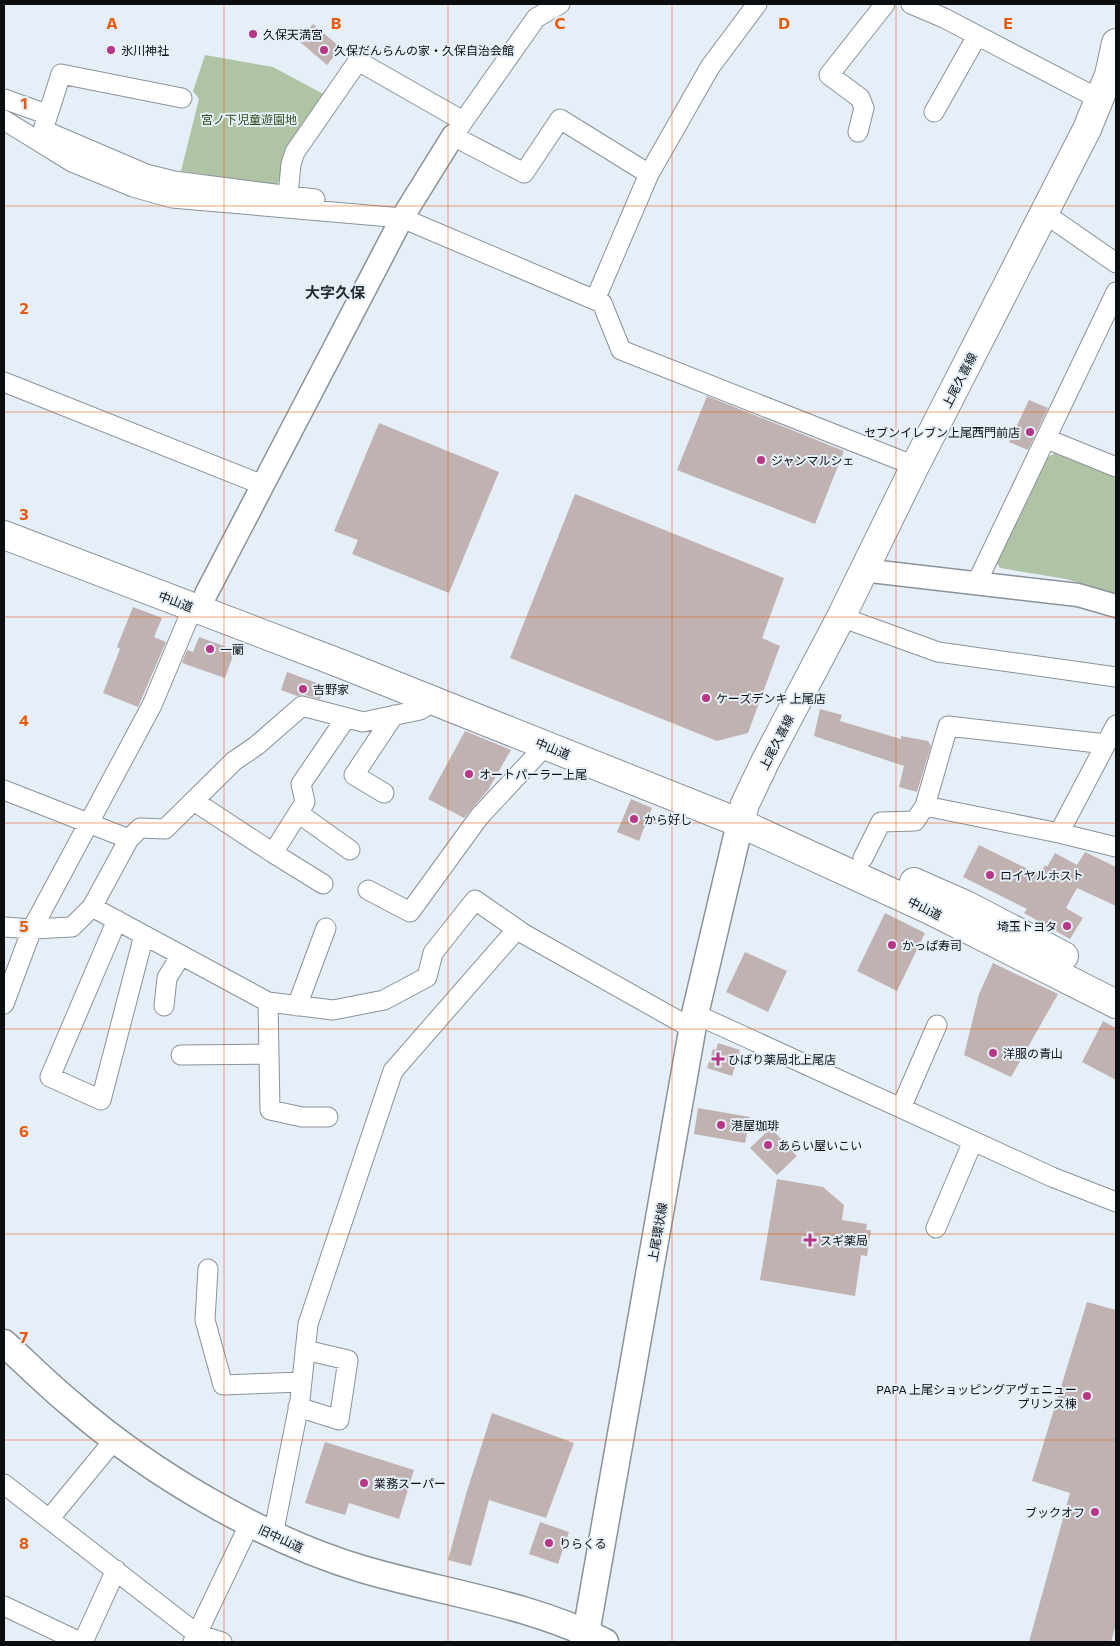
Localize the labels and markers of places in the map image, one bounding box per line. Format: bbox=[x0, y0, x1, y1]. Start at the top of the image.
place label: 久保天満宮 bbox=[263, 27, 323, 41]
marker: 久保天満宮 bbox=[247, 28, 259, 40]
place label: 氷川神社 bbox=[121, 43, 169, 57]
place label: 久保だんらんの家・久保自治会館 bbox=[334, 43, 514, 57]
marker: 氷川神社 bbox=[105, 44, 117, 56]
marker: 久保だんらんの家・久保自治会館 bbox=[318, 44, 330, 56]
place label: セブンイレブン上尾西門前店 bbox=[864, 425, 1020, 439]
marker: セブンイレブン上尾西門前店 bbox=[1024, 426, 1036, 438]
place label: ジャンマルシェ bbox=[771, 453, 854, 467]
marker: ジャンマルシェ bbox=[755, 454, 767, 466]
place label: 一蘭 bbox=[220, 642, 244, 656]
marker: 一蘭 bbox=[204, 643, 216, 655]
place label: 吉野家 bbox=[313, 682, 349, 696]
marker: 吉野家 bbox=[297, 683, 309, 695]
place label: ケーズデンキ 上尾店 bbox=[716, 691, 826, 705]
marker: ケーズデンキ 上尾店 bbox=[700, 692, 712, 704]
place label: オートパーラー上尾 bbox=[479, 767, 587, 781]
marker: オートパーラー上尾 bbox=[463, 768, 475, 780]
place label: から好し bbox=[644, 812, 692, 826]
marker: から好し bbox=[628, 813, 640, 825]
place label: ロイヤルホスト bbox=[1000, 868, 1084, 882]
marker: ロイヤルホスト bbox=[984, 869, 996, 881]
place label: 埼玉トヨタ bbox=[997, 919, 1057, 933]
marker: 埼玉トヨタ bbox=[1061, 920, 1073, 932]
place label: かっぱ寿司 bbox=[902, 938, 962, 952]
marker: かっぱ寿司 bbox=[886, 939, 898, 951]
place label: 洋服の青山 bbox=[1003, 1046, 1063, 1060]
marker: 洋服の青山 bbox=[987, 1047, 999, 1059]
place label: ひばり薬局北上尾店 bbox=[728, 1052, 836, 1066]
marker: ひばり薬局北上尾店 bbox=[712, 1053, 724, 1065]
place label: 港屋珈琲 bbox=[731, 1118, 779, 1132]
marker: 港屋珈琲 bbox=[715, 1119, 727, 1131]
place label: あらい屋いこい bbox=[778, 1138, 862, 1152]
marker: あらい屋いこい bbox=[762, 1139, 774, 1151]
place label: スギ薬局 bbox=[820, 1233, 868, 1247]
marker: スギ薬局 bbox=[804, 1234, 816, 1246]
place label: PAPA 上尾ショッピングアヴェニュー プリンス棟 bbox=[876, 1382, 1077, 1410]
marker: PAPA 上尾ショッピングアヴェニュー プリンス棟 bbox=[1081, 1390, 1093, 1402]
place label: 業務スーパー bbox=[374, 1476, 446, 1490]
marker: 業務スーパー bbox=[358, 1477, 370, 1489]
place label: ブックオフ bbox=[1025, 1505, 1085, 1519]
marker: ブックオフ bbox=[1089, 1506, 1101, 1518]
place label: りらくる bbox=[559, 1536, 607, 1550]
marker: りらくる bbox=[543, 1537, 555, 1549]

